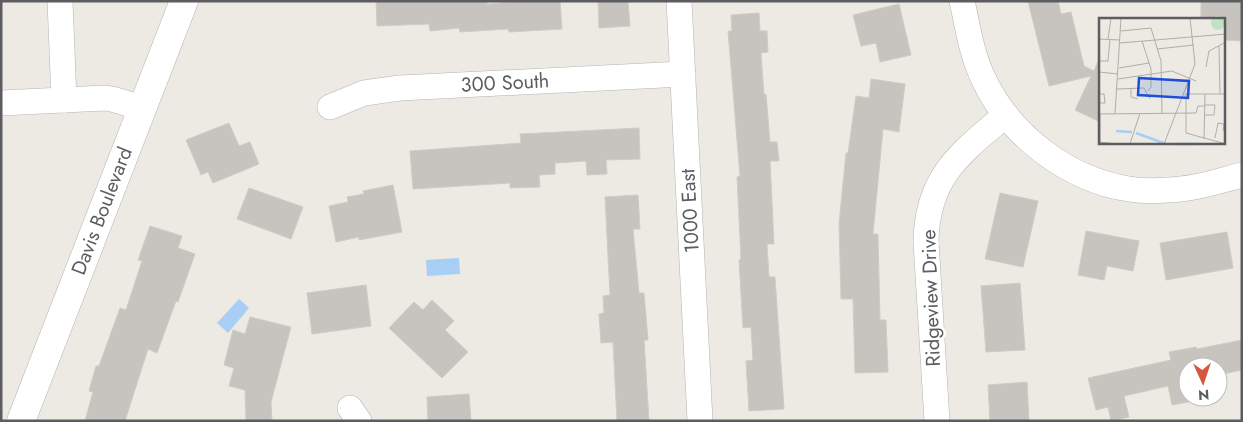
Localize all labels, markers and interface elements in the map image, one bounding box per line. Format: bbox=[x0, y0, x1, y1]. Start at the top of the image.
inset map bbox=[1099, 18, 1226, 144]
street label: 300 South bbox=[460, 66, 550, 100]
street label: Davis Boulevard bbox=[64, 143, 140, 279]
street label: 1000 East bbox=[673, 168, 707, 254]
street label: Ridgeview Drive bbox=[914, 229, 948, 367]
north arrow bbox=[1178, 357, 1228, 407]
text: N bbox=[1198, 385, 1210, 405]

